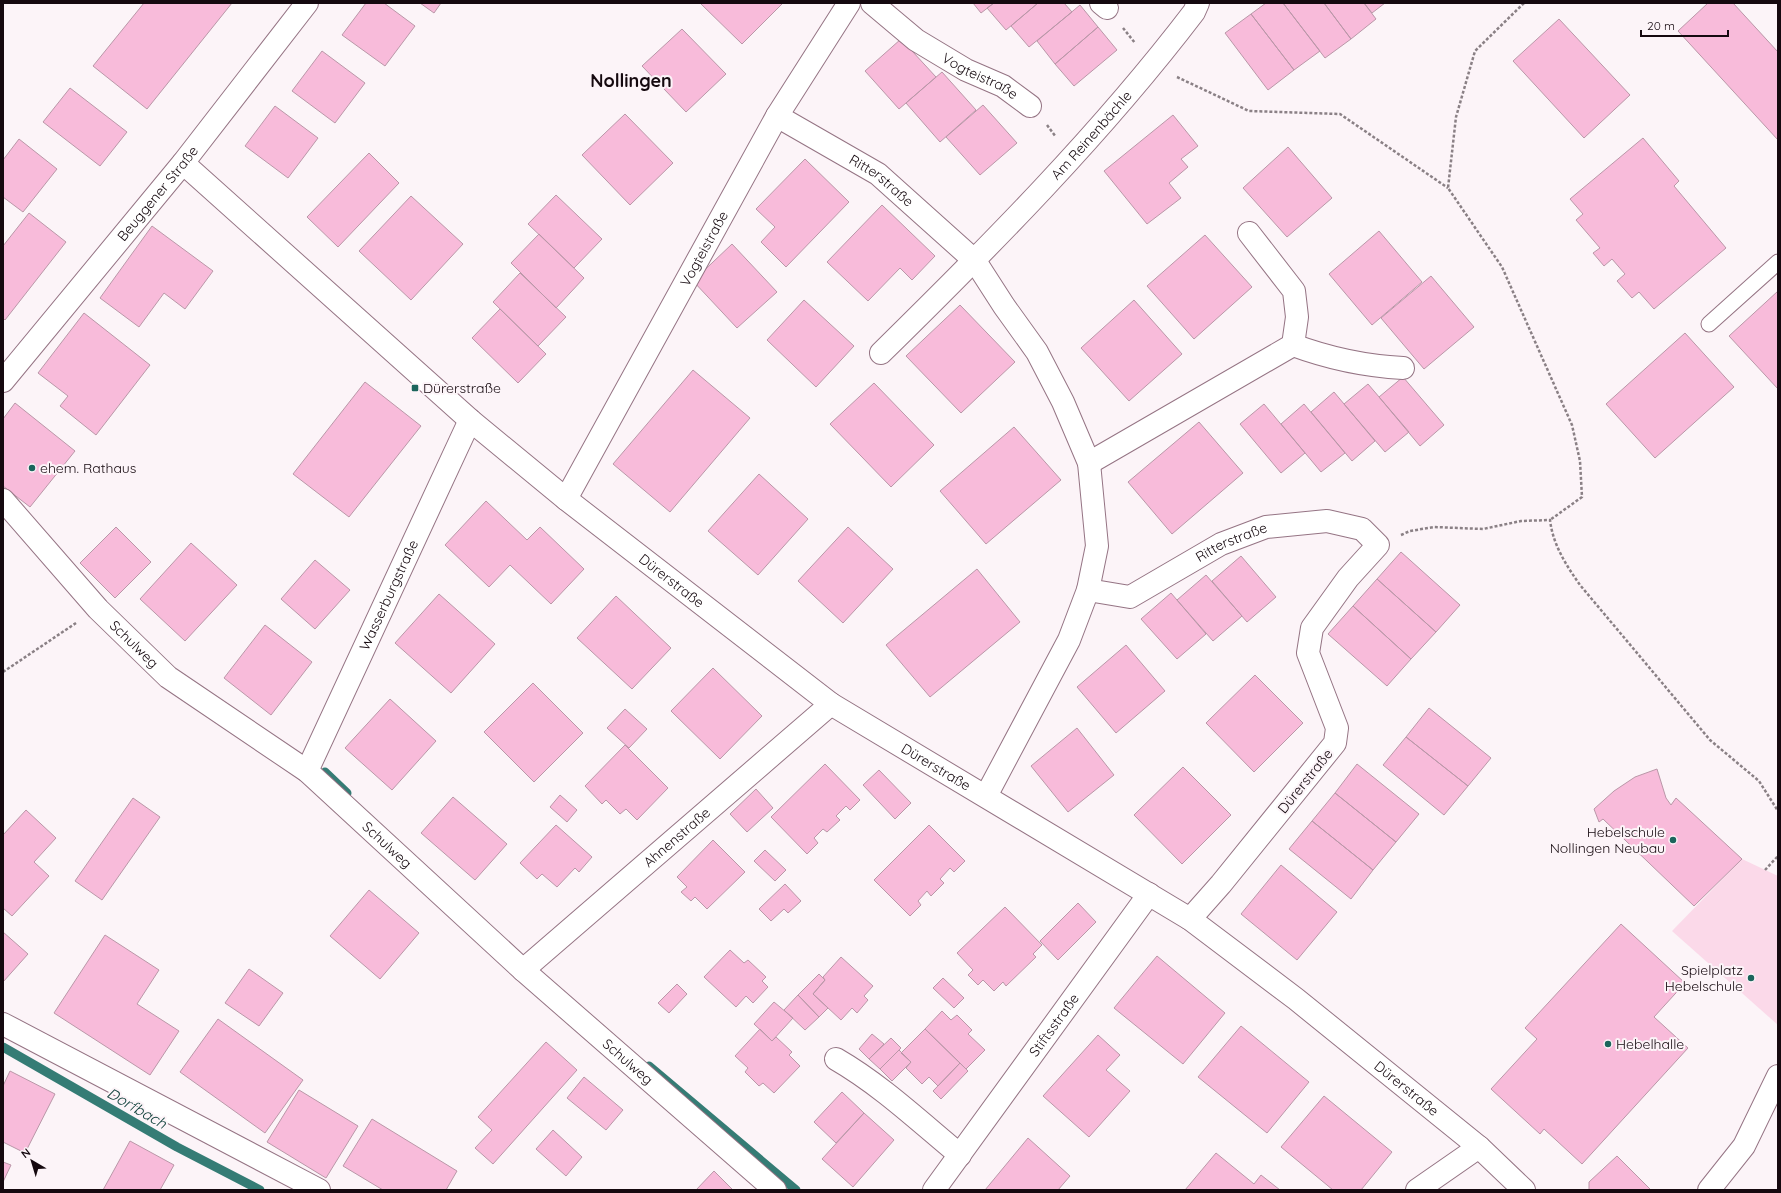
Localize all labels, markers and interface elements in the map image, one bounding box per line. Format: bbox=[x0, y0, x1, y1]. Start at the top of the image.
scale bar bbox=[1641, 12, 1728, 38]
text: 20 m bbox=[1647, 18, 1675, 33]
street label: Vogteistraße bbox=[939, 49, 1022, 103]
district label: Nollingen bbox=[590, 69, 672, 92]
street label: Am Reinenbächle bbox=[1047, 87, 1136, 183]
street label: Beuggener Straße bbox=[113, 142, 202, 245]
street label: Ritterstraße bbox=[846, 150, 917, 211]
street label: Vogteistraße bbox=[676, 208, 732, 289]
place label: Dürerstraße bbox=[423, 379, 501, 397]
marker: Dürerstraße bbox=[410, 383, 420, 393]
place label: ehem. Rathaus bbox=[40, 459, 136, 477]
marker: ehem. Rathaus bbox=[27, 463, 37, 473]
street label: Ritterstraße bbox=[1192, 518, 1270, 566]
street label: Wasserburgstraße bbox=[355, 537, 422, 653]
street label: Dürerstraße bbox=[635, 550, 708, 612]
street label: Schulweg bbox=[106, 616, 162, 672]
street label: Dürerstraße bbox=[898, 739, 974, 795]
street label: Dürerstraße bbox=[1274, 745, 1337, 817]
street label: Ahnenstraße bbox=[640, 803, 714, 871]
street label: Schulweg bbox=[359, 818, 416, 872]
place label: Hebelschule Nollingen Neubau bbox=[1550, 823, 1665, 857]
marker: Hebelschule Nollingen Neubau bbox=[1668, 835, 1678, 845]
place label: Spielplatz Hebelschule bbox=[1665, 961, 1743, 995]
marker: Spielplatz Hebelschule bbox=[1746, 973, 1756, 983]
street label: Stiftsstraße bbox=[1025, 990, 1083, 1060]
street label: Schulweg bbox=[599, 1035, 657, 1089]
place label: Hebelhalle bbox=[1616, 1035, 1684, 1053]
marker: Hebelhalle bbox=[1603, 1039, 1613, 1049]
street label: Dürerstraße bbox=[1371, 1057, 1443, 1120]
water label: Dorfbach bbox=[104, 1083, 171, 1133]
north arrow bbox=[12, 1141, 52, 1181]
text: N bbox=[18, 1145, 33, 1161]

